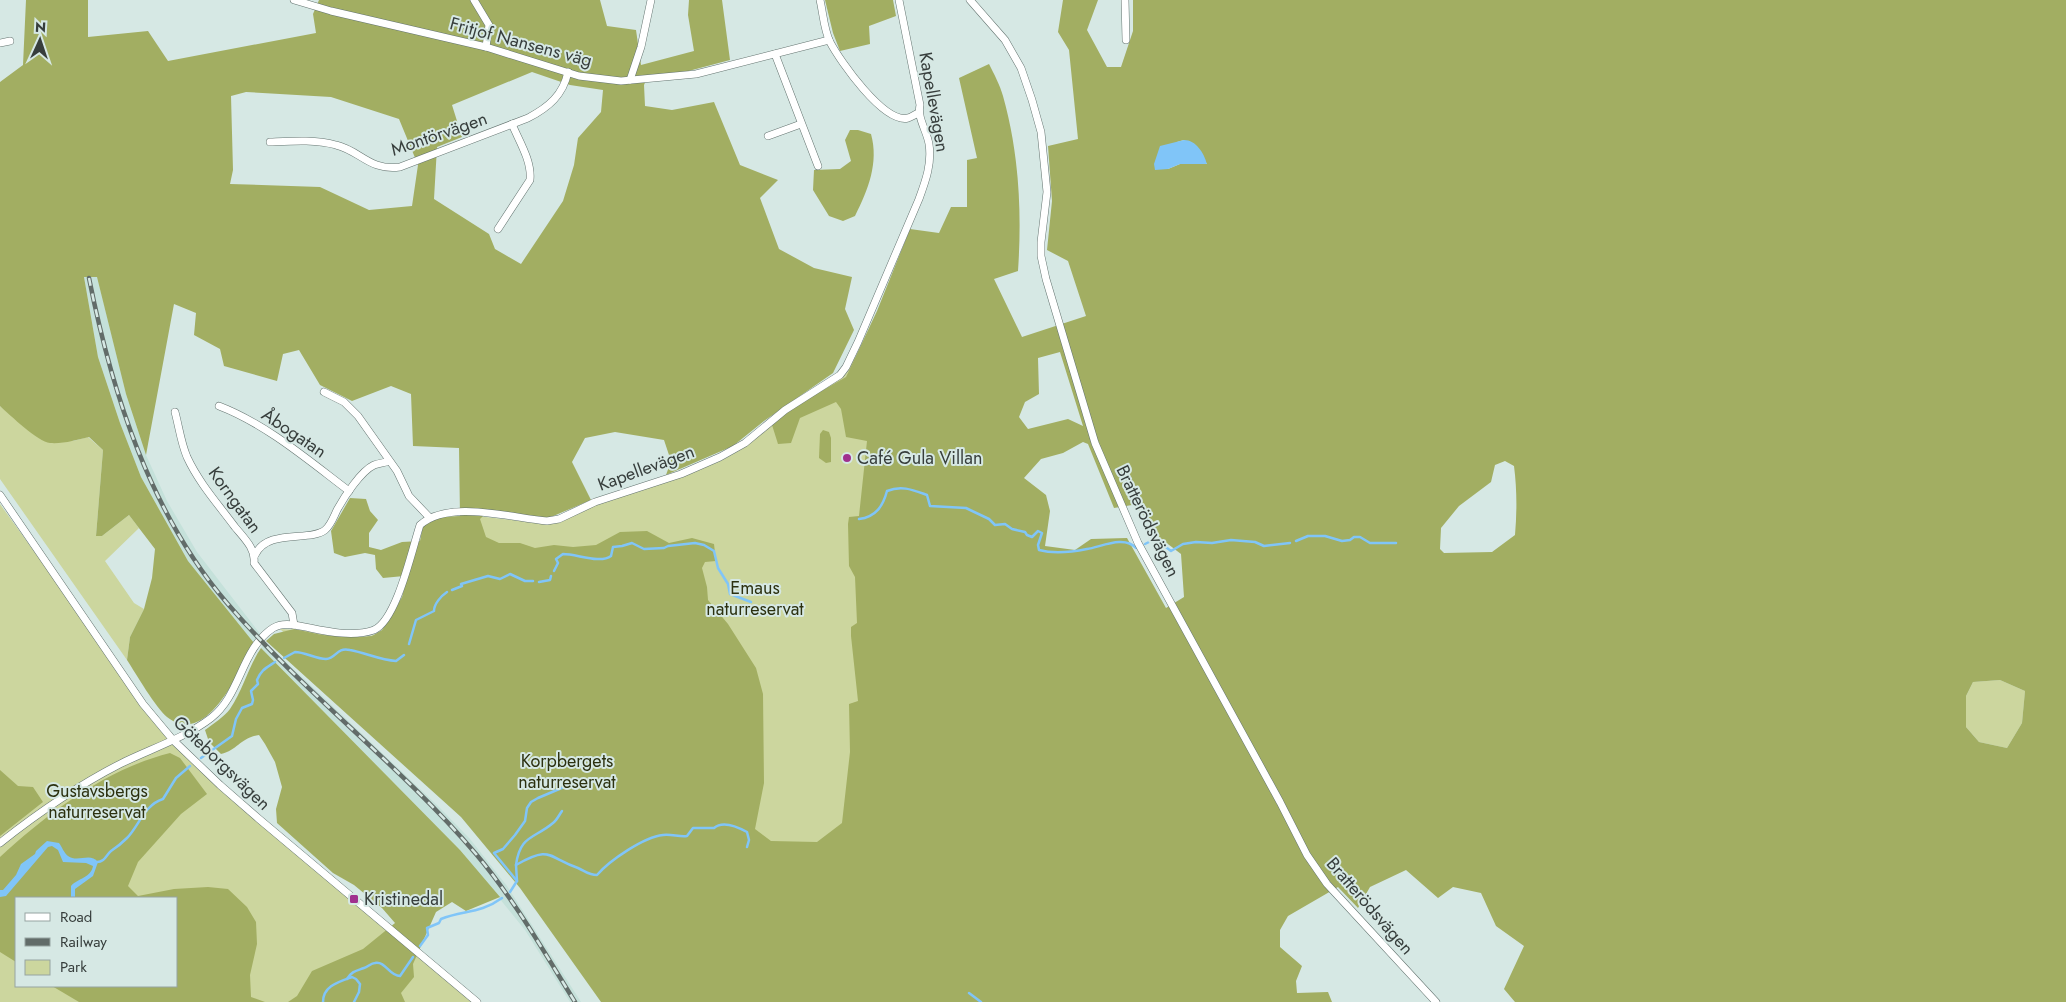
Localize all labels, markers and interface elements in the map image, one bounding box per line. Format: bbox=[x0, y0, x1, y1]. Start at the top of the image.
street label: Fritjof Nansens väg bbox=[447, 11, 595, 73]
north arrow bbox=[15, 15, 65, 65]
text: N bbox=[35, 17, 47, 37]
street label: Kapellevägen bbox=[912, 50, 956, 154]
street label: Montörvägen bbox=[387, 105, 491, 163]
street label: Åbogatan bbox=[256, 402, 332, 464]
street label: Kapellevägen bbox=[594, 438, 698, 498]
place label: Café Gula Villan bbox=[857, 445, 982, 471]
marker: Café Gula Villan bbox=[841, 452, 853, 464]
street label: Korngatan bbox=[202, 461, 268, 539]
street label: Bratterödsvägen bbox=[1110, 461, 1186, 581]
park label: Emaus naturreservat bbox=[706, 575, 804, 622]
street label: Göteborgsvägen bbox=[167, 710, 277, 816]
park label: Korpbergets naturreservat bbox=[518, 748, 616, 795]
park label: Gustavsbergs naturreservat bbox=[46, 778, 148, 825]
street label: Bratterödsvägen bbox=[1320, 852, 1420, 960]
place label: Kristinedal bbox=[364, 886, 443, 912]
marker: Kristinedal bbox=[348, 893, 360, 905]
legend bbox=[15, 897, 178, 987]
text: Road bbox=[60, 906, 92, 928]
text: Railway bbox=[60, 931, 107, 953]
text: Park bbox=[60, 956, 87, 978]

